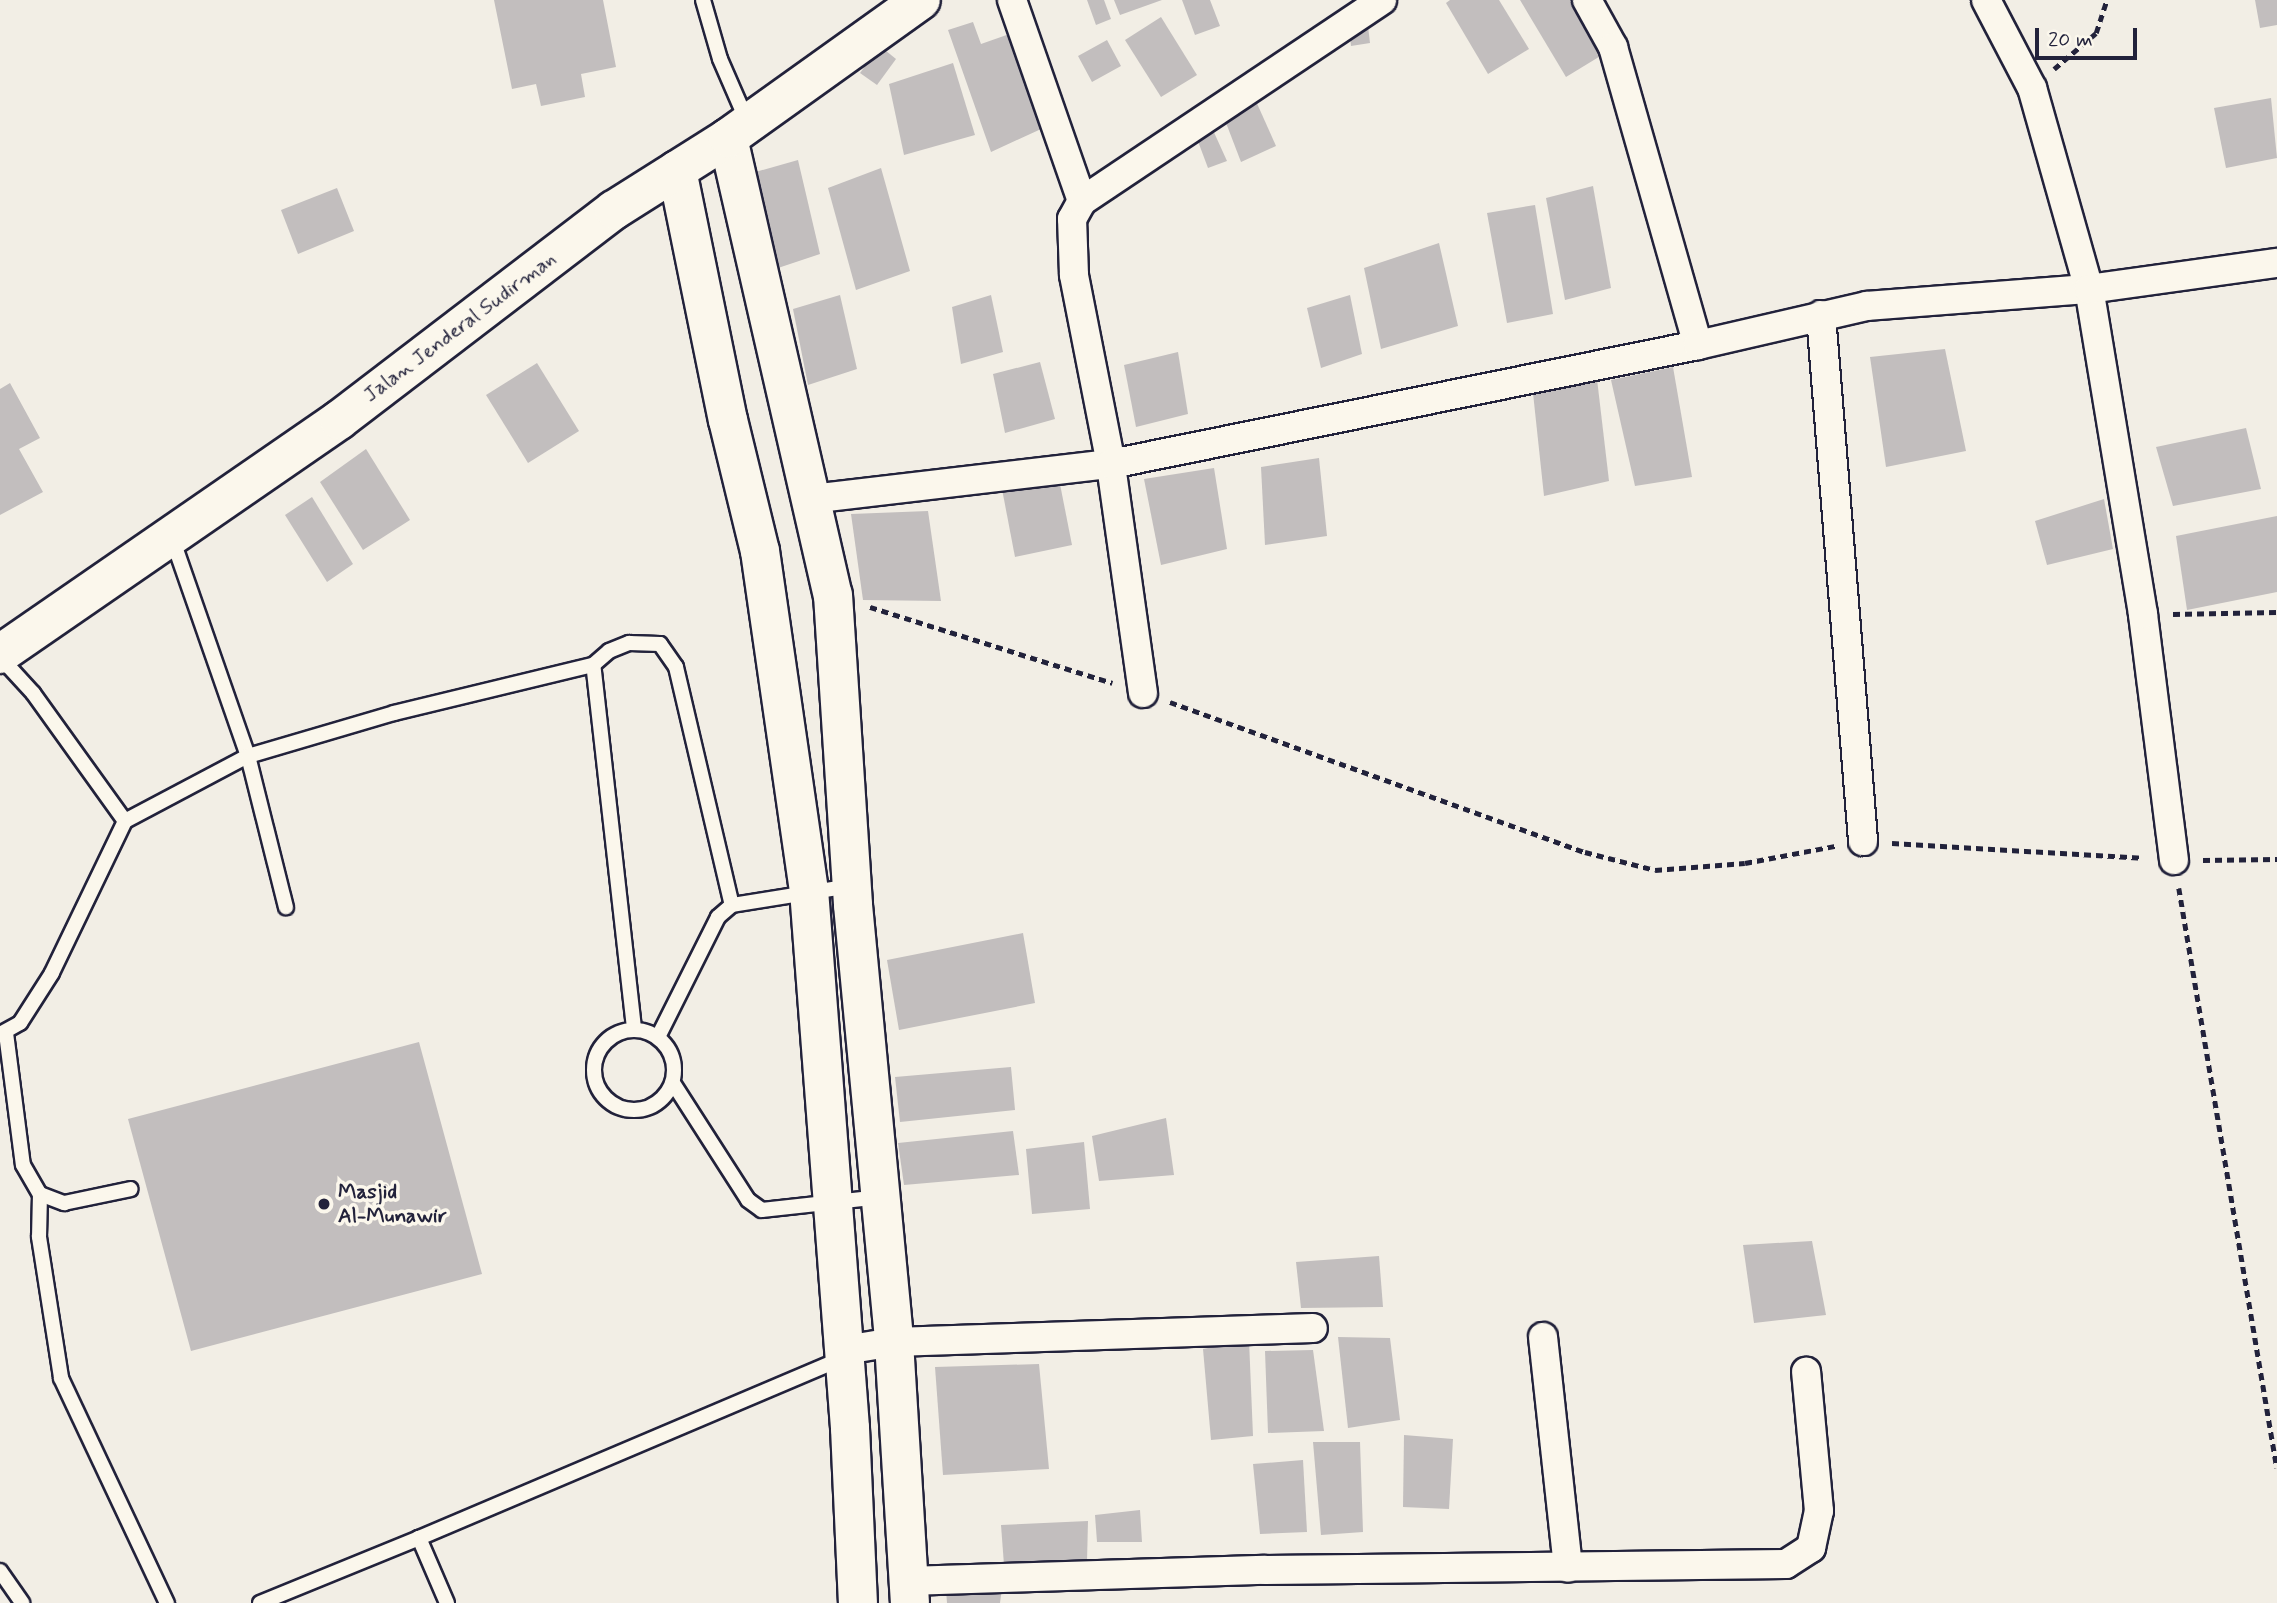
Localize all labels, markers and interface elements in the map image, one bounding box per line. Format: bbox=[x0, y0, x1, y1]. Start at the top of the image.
scale bar bbox=[2039, 14, 2140, 58]
text: 20 m bbox=[2048, 26, 2093, 54]
street label: Jalan Jenderal Sudirman bbox=[359, 246, 561, 408]
place label: Masjid Al-Munawir bbox=[338, 1179, 447, 1229]
marker: Masjid Al-Munawir bbox=[316, 1196, 332, 1212]

